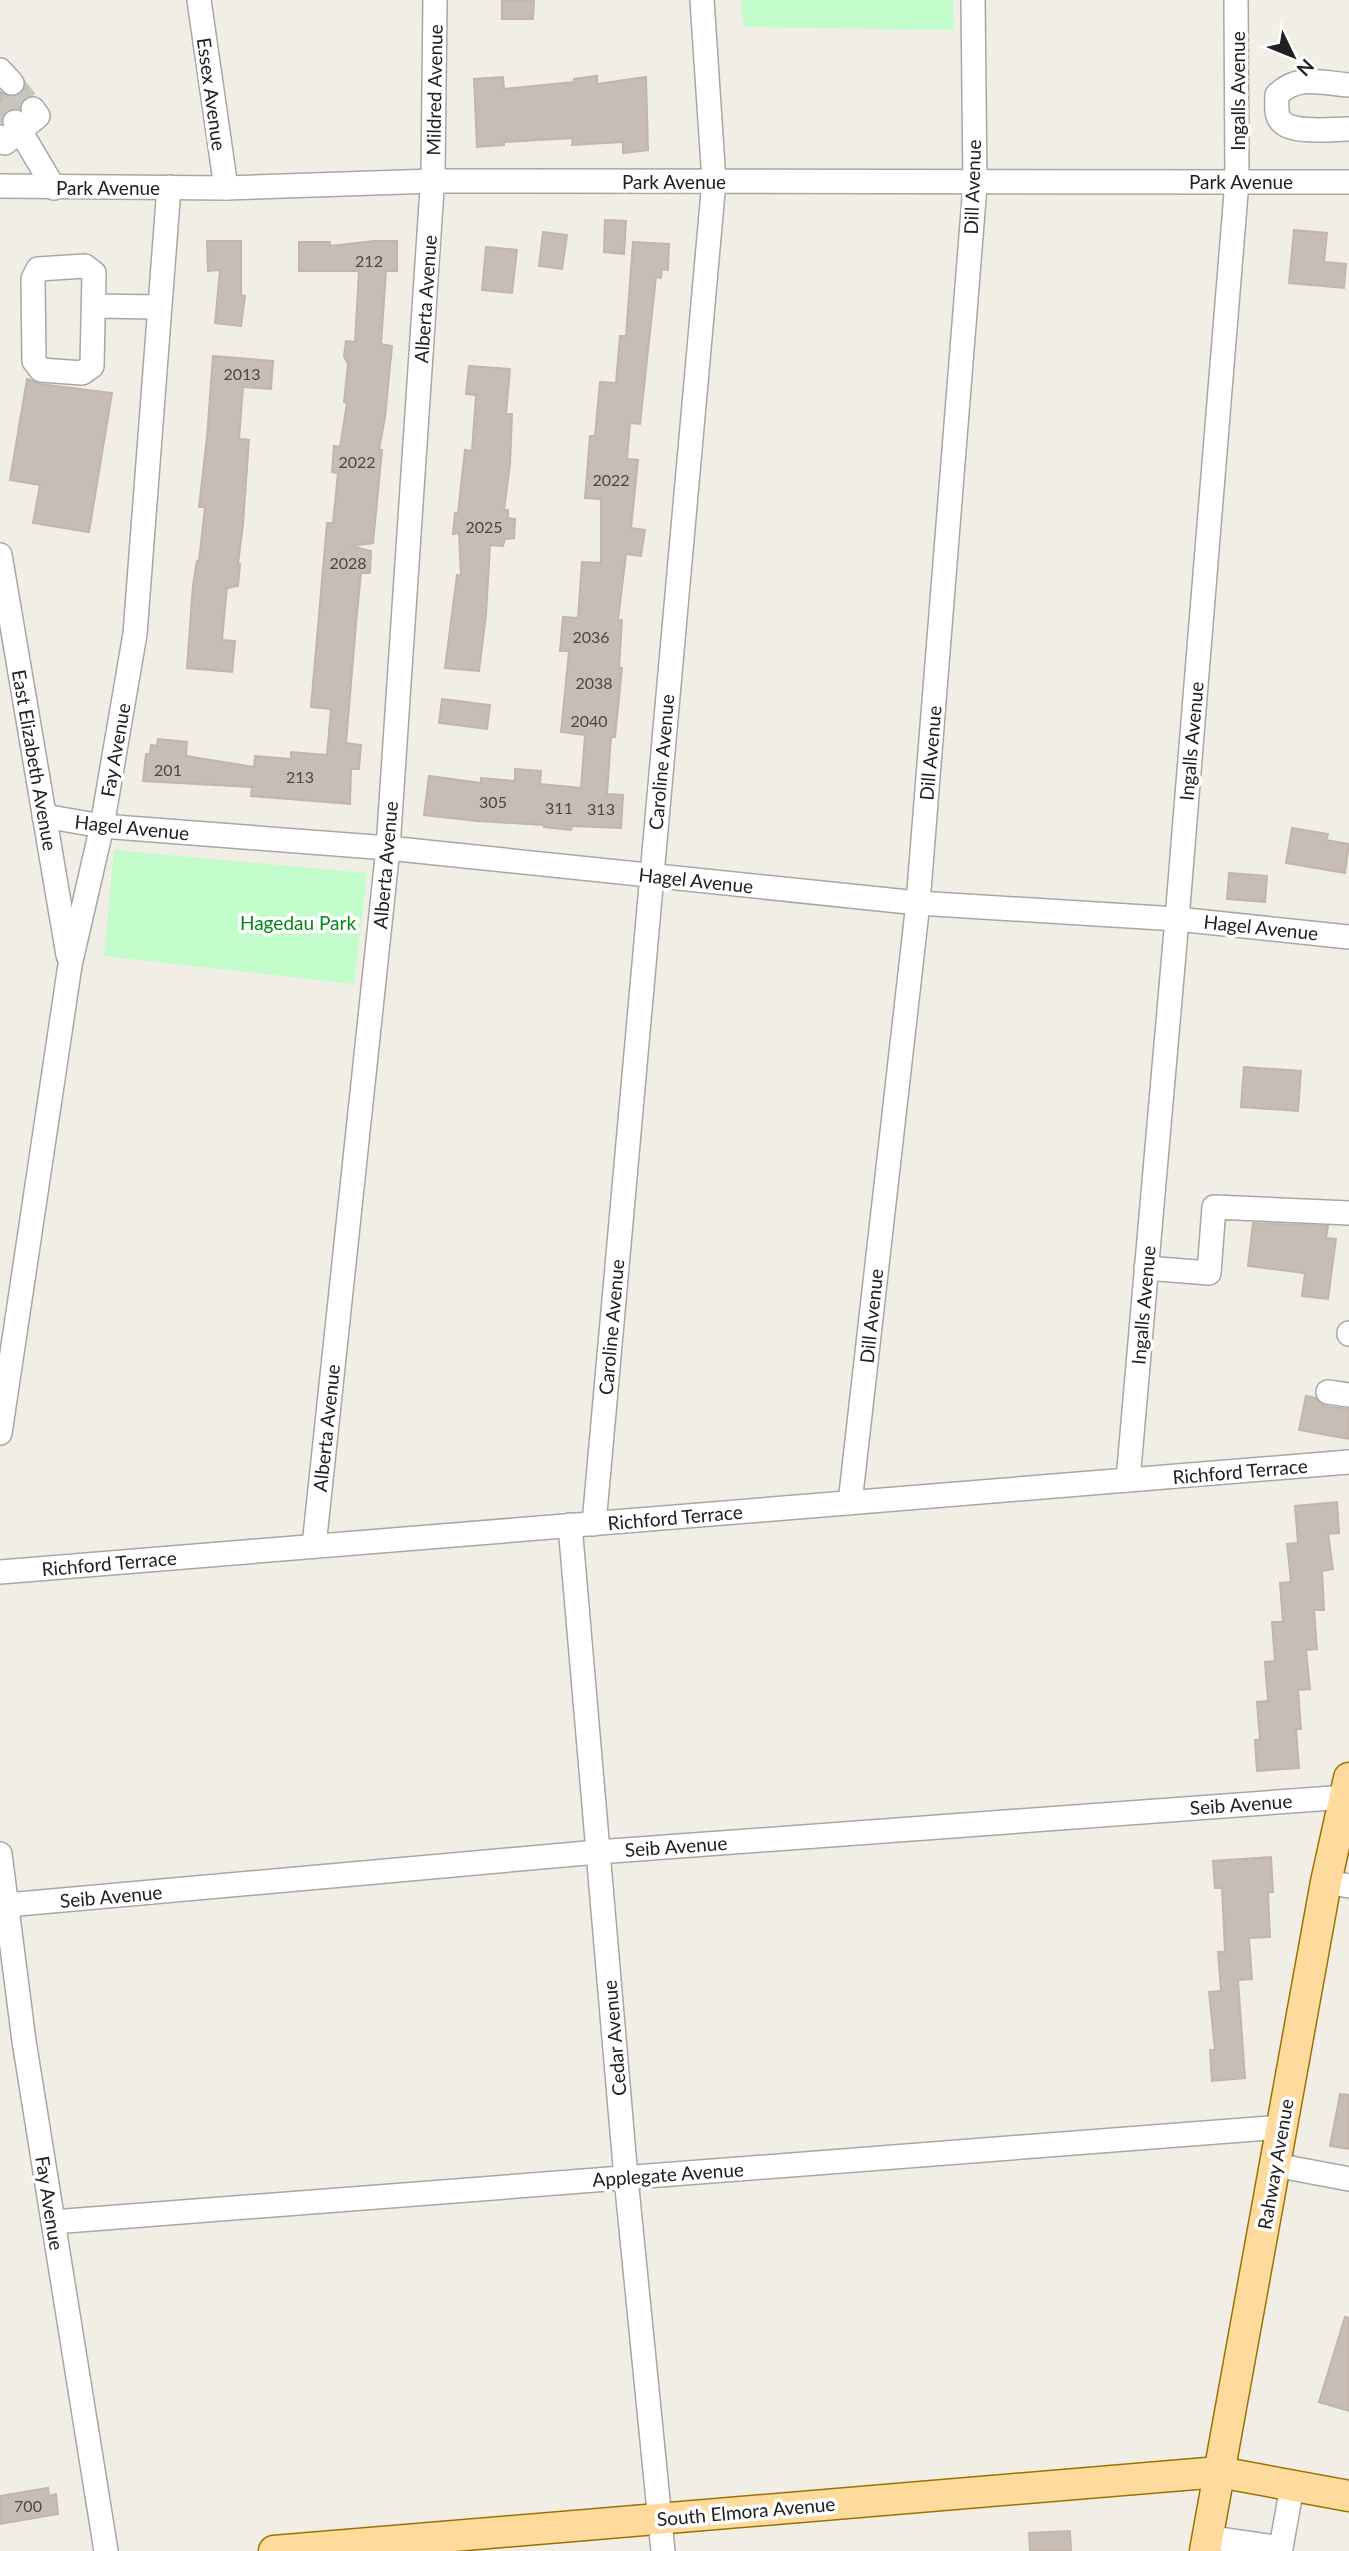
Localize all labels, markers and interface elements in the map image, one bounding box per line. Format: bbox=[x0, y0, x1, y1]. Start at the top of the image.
north arrow bbox=[1258, 21, 1328, 91]
street label: Mildred Avenue bbox=[421, 24, 447, 156]
street label: Ingalls Avenue bbox=[1226, 31, 1249, 151]
street label: Essex Avenue bbox=[193, 36, 231, 152]
text: N bbox=[1292, 55, 1319, 81]
street label: Dill Avenue bbox=[959, 139, 985, 235]
street label: Park Avenue bbox=[622, 170, 726, 193]
street label: Park Avenue bbox=[1189, 170, 1293, 193]
street label: Park Avenue bbox=[56, 176, 160, 199]
street label: Alberta Avenue bbox=[409, 234, 441, 364]
house number: 212 bbox=[355, 251, 383, 270]
house number: 2013 bbox=[223, 364, 261, 383]
house number: 2022 bbox=[338, 452, 376, 471]
house number: 2022 bbox=[592, 470, 630, 489]
house number: 2025 bbox=[465, 517, 503, 536]
house number: 2028 bbox=[329, 553, 367, 572]
house number: 2036 bbox=[572, 627, 610, 646]
street label: East Elizabeth Avenue bbox=[8, 668, 62, 852]
house number: 2038 bbox=[575, 673, 613, 692]
street label: Ingalls Avenue bbox=[1174, 681, 1208, 801]
street label: Caroline Avenue bbox=[644, 693, 678, 831]
street label: Fay Avenue bbox=[95, 701, 135, 799]
street label: Dill Avenue bbox=[914, 705, 946, 801]
house number: 2040 bbox=[570, 711, 608, 730]
house number: 201 bbox=[154, 760, 182, 779]
house number: 213 bbox=[286, 767, 314, 786]
house number: 305 bbox=[479, 792, 507, 811]
house number: 311 bbox=[545, 798, 573, 817]
house number: 313 bbox=[587, 799, 615, 818]
street label: Alberta Avenue bbox=[368, 800, 402, 930]
street label: Hagel Avenue bbox=[74, 810, 190, 844]
street label: Hagel Avenue bbox=[638, 863, 754, 897]
street label: Hagel Avenue bbox=[1203, 910, 1319, 944]
park label: Hagedau Park bbox=[240, 911, 356, 934]
street label: Ingalls Avenue bbox=[1126, 1245, 1160, 1365]
street label: Caroline Avenue bbox=[594, 1258, 628, 1396]
street label: Dill Avenue bbox=[855, 1268, 887, 1364]
street label: Alberta Avenue bbox=[308, 1363, 344, 1493]
street label: Richford Terrace bbox=[1172, 1454, 1308, 1488]
street label: Richford Terrace bbox=[607, 1500, 743, 1534]
street label: Richford Terrace bbox=[41, 1546, 177, 1580]
street label: Seib Avenue bbox=[1189, 1789, 1293, 1819]
street label: Seib Avenue bbox=[624, 1831, 728, 1861]
street label: Seib Avenue bbox=[59, 1880, 163, 1912]
street label: Cedar Avenue bbox=[597, 1979, 631, 2097]
street label: Rahway Avenue bbox=[1252, 2097, 1298, 2231]
street label: Fay Avenue bbox=[31, 2154, 69, 2252]
street label: Applegate Avenue bbox=[591, 2157, 745, 2191]
street label: South Elmora Avenue bbox=[656, 2492, 836, 2530]
house number: 700 bbox=[14, 2496, 42, 2515]

